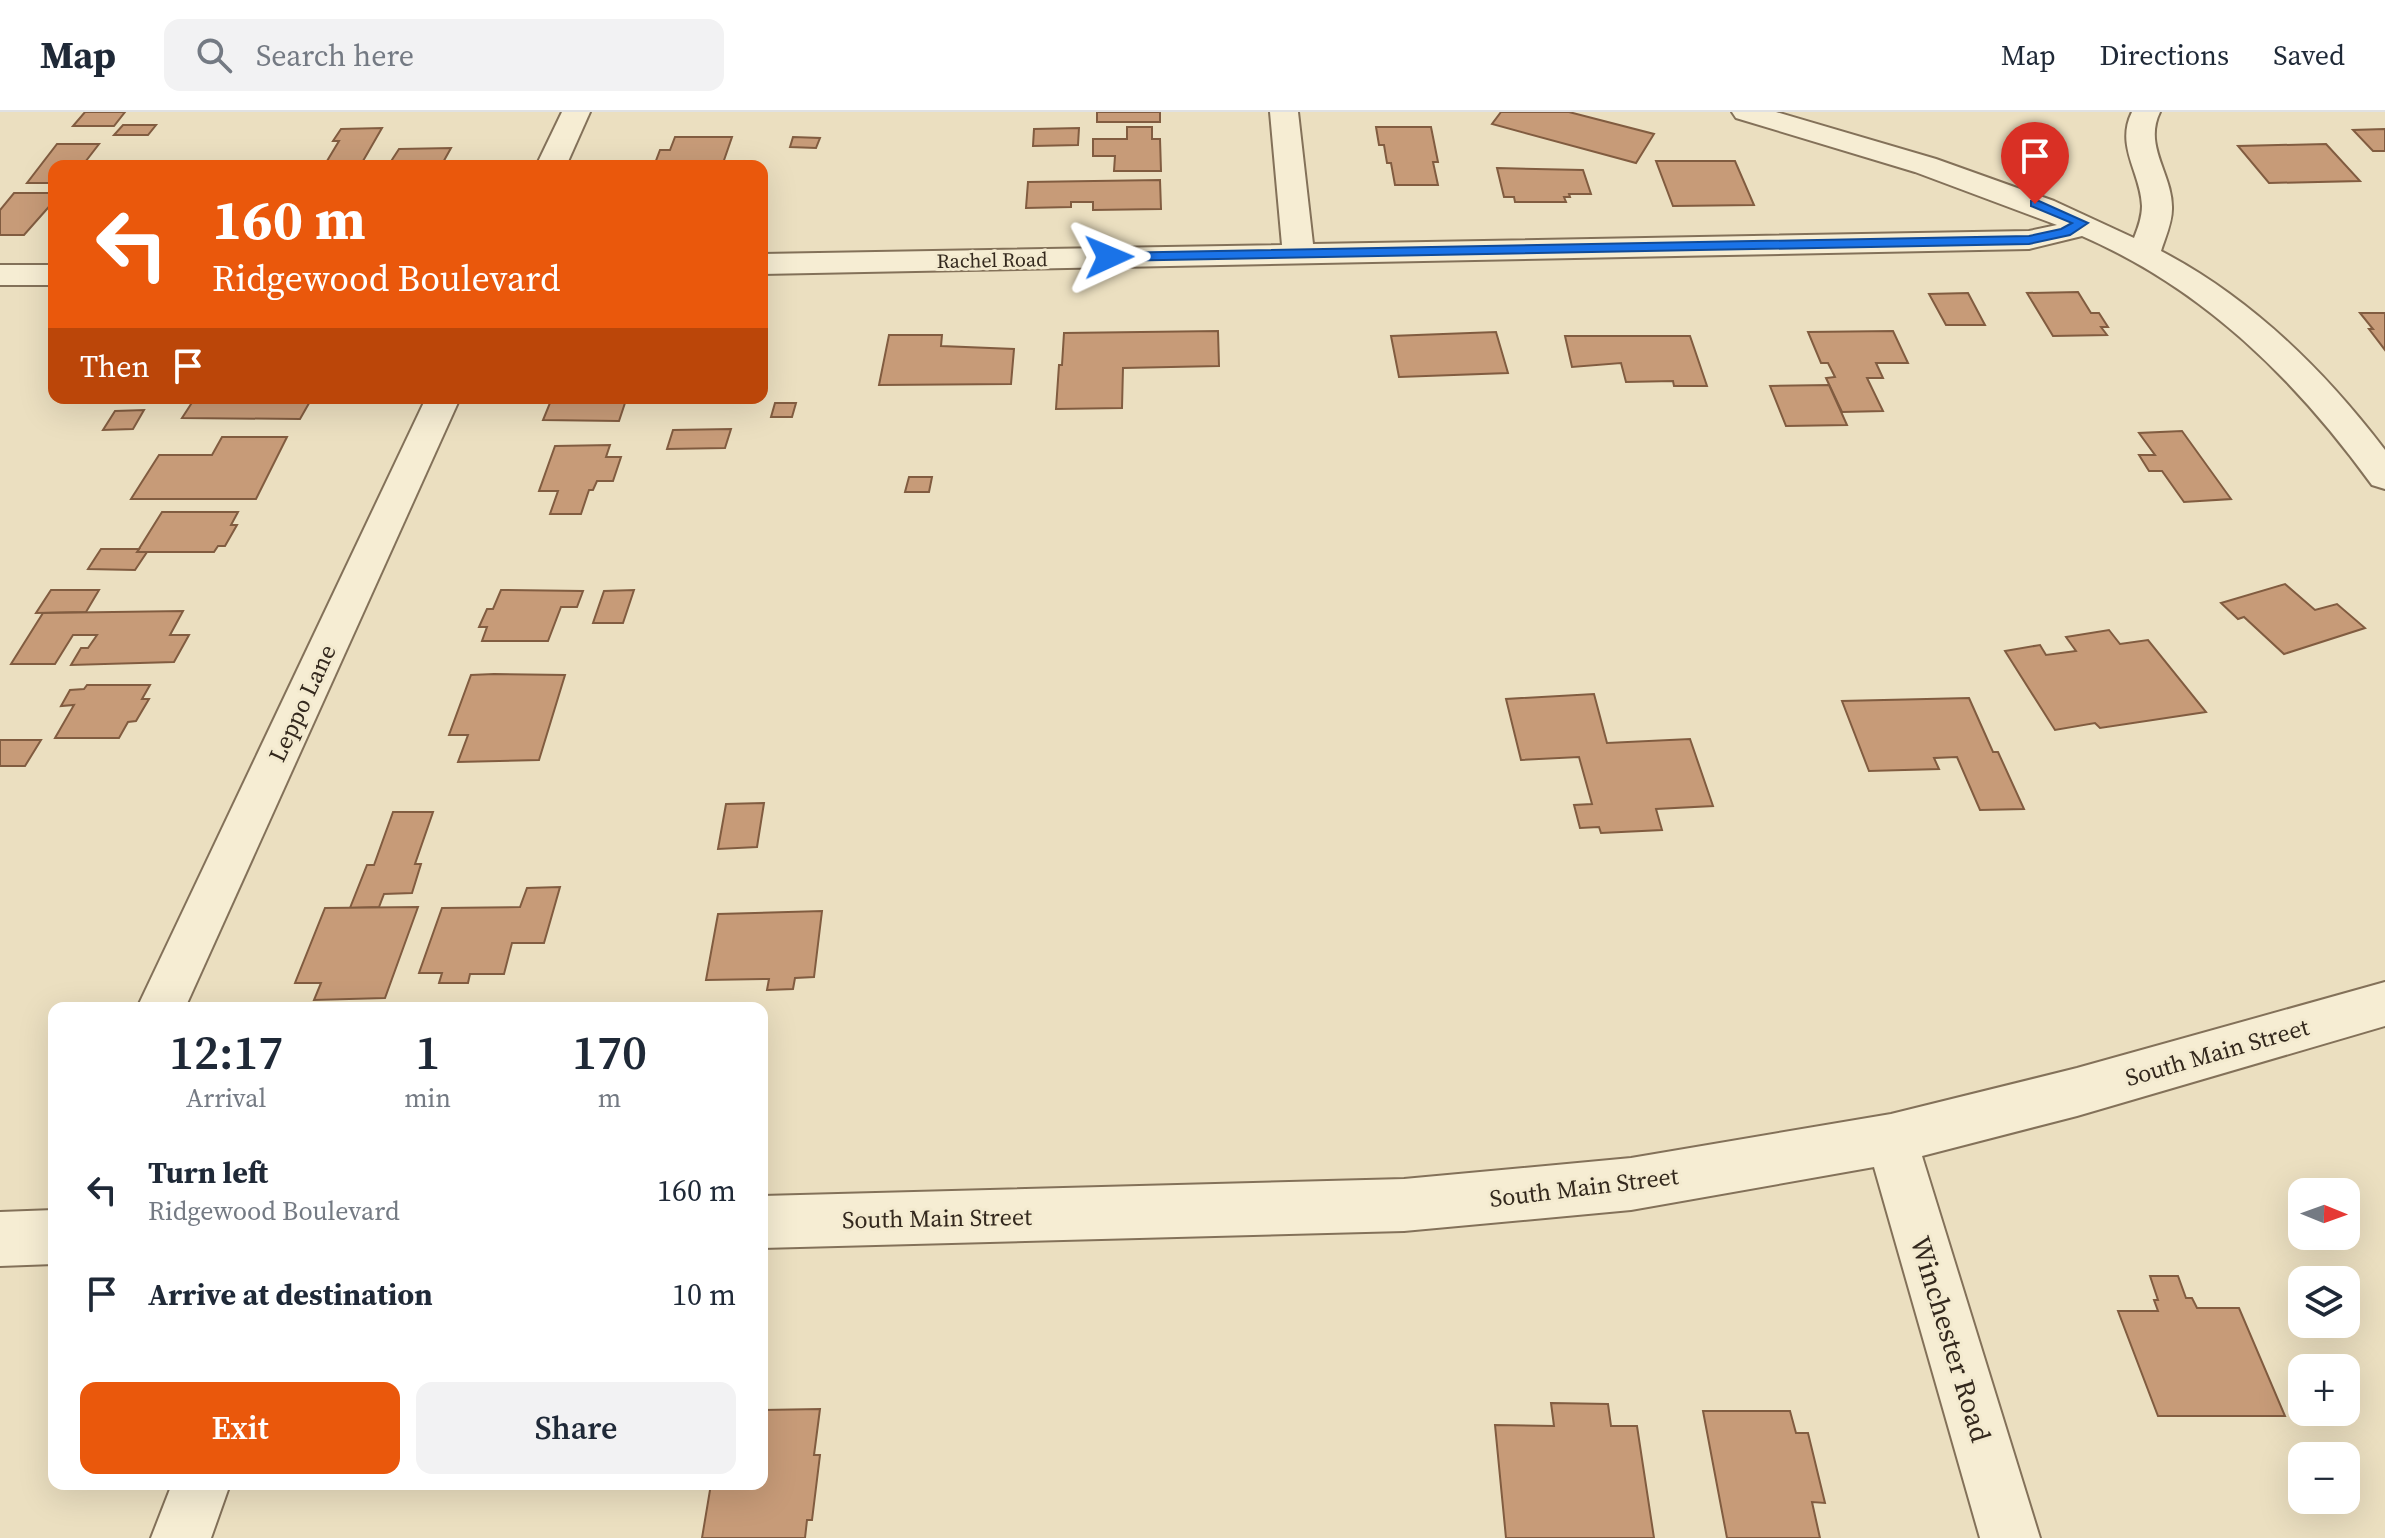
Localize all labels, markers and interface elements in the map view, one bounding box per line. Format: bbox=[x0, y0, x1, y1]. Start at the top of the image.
search box bbox=[164, 19, 724, 91]
text: Map bbox=[40, 29, 116, 81]
icon: search bbox=[192, 33, 236, 77]
text: Search here bbox=[256, 35, 414, 76]
text: Map bbox=[2001, 36, 2056, 74]
text: Directions bbox=[2100, 36, 2229, 74]
text: Saved bbox=[2273, 36, 2345, 74]
pin bbox=[2001, 122, 2069, 204]
icon: arrive bbox=[2013, 134, 2057, 178]
text: 160 m bbox=[212, 181, 366, 258]
icon: left bbox=[80, 192, 184, 296]
position arrow bbox=[1067, 215, 1151, 299]
street label: Rachel Road bbox=[936, 245, 1048, 275]
text: Ridgewood Boulevard bbox=[212, 254, 560, 303]
icon: arrive bbox=[166, 344, 210, 388]
text: Then bbox=[80, 346, 150, 387]
street label: Leppo Lane bbox=[260, 639, 344, 767]
street label: South Main Street bbox=[2121, 1010, 2313, 1094]
text: 12:17 bbox=[169, 1019, 283, 1085]
text: 1 bbox=[415, 1019, 440, 1085]
text: 170 bbox=[572, 1019, 647, 1085]
text: Arrival bbox=[186, 1080, 266, 1116]
text: min bbox=[404, 1080, 451, 1116]
text: m bbox=[598, 1080, 621, 1116]
text: Turn left bbox=[148, 1152, 268, 1193]
street label: South Main Street bbox=[1488, 1159, 1680, 1215]
icon: left bbox=[80, 1168, 124, 1212]
text: 160 m bbox=[657, 1170, 736, 1211]
north arrow bbox=[2288, 1178, 2360, 1250]
map controls bbox=[2288, 1178, 2360, 1514]
text: Ridgewood Boulevard bbox=[148, 1193, 400, 1229]
street label: South Main Street bbox=[842, 1200, 1032, 1236]
street label: Winchester Road bbox=[1902, 1231, 2000, 1447]
button: layers bbox=[2288, 1266, 2360, 1338]
icon: arrive bbox=[80, 1272, 124, 1316]
text: Arrive at destination bbox=[148, 1274, 433, 1315]
text: 10 m bbox=[672, 1274, 736, 1315]
button: + bbox=[2288, 1354, 2360, 1426]
button: Exit bbox=[80, 1382, 400, 1474]
button: Share bbox=[416, 1382, 736, 1474]
button: − bbox=[2288, 1442, 2360, 1514]

